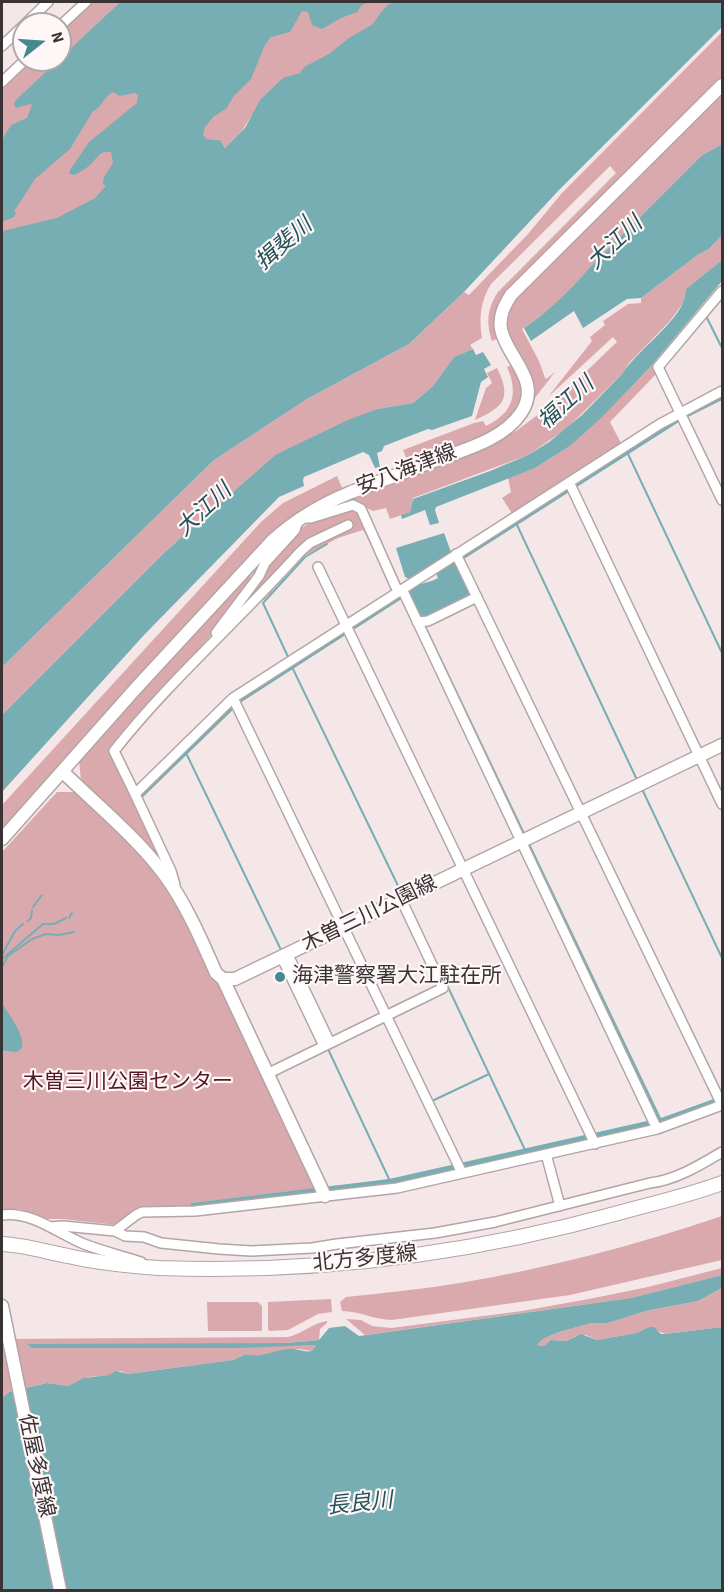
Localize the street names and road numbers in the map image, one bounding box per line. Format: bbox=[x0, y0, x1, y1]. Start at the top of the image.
street label: 安八海津線 bbox=[353, 440, 461, 502]
street label: 木曽三川公園線 bbox=[298, 871, 442, 959]
street label: 北方多度線 bbox=[311, 1242, 419, 1278]
street label: 佐屋多度線 bbox=[12, 1412, 58, 1520]

